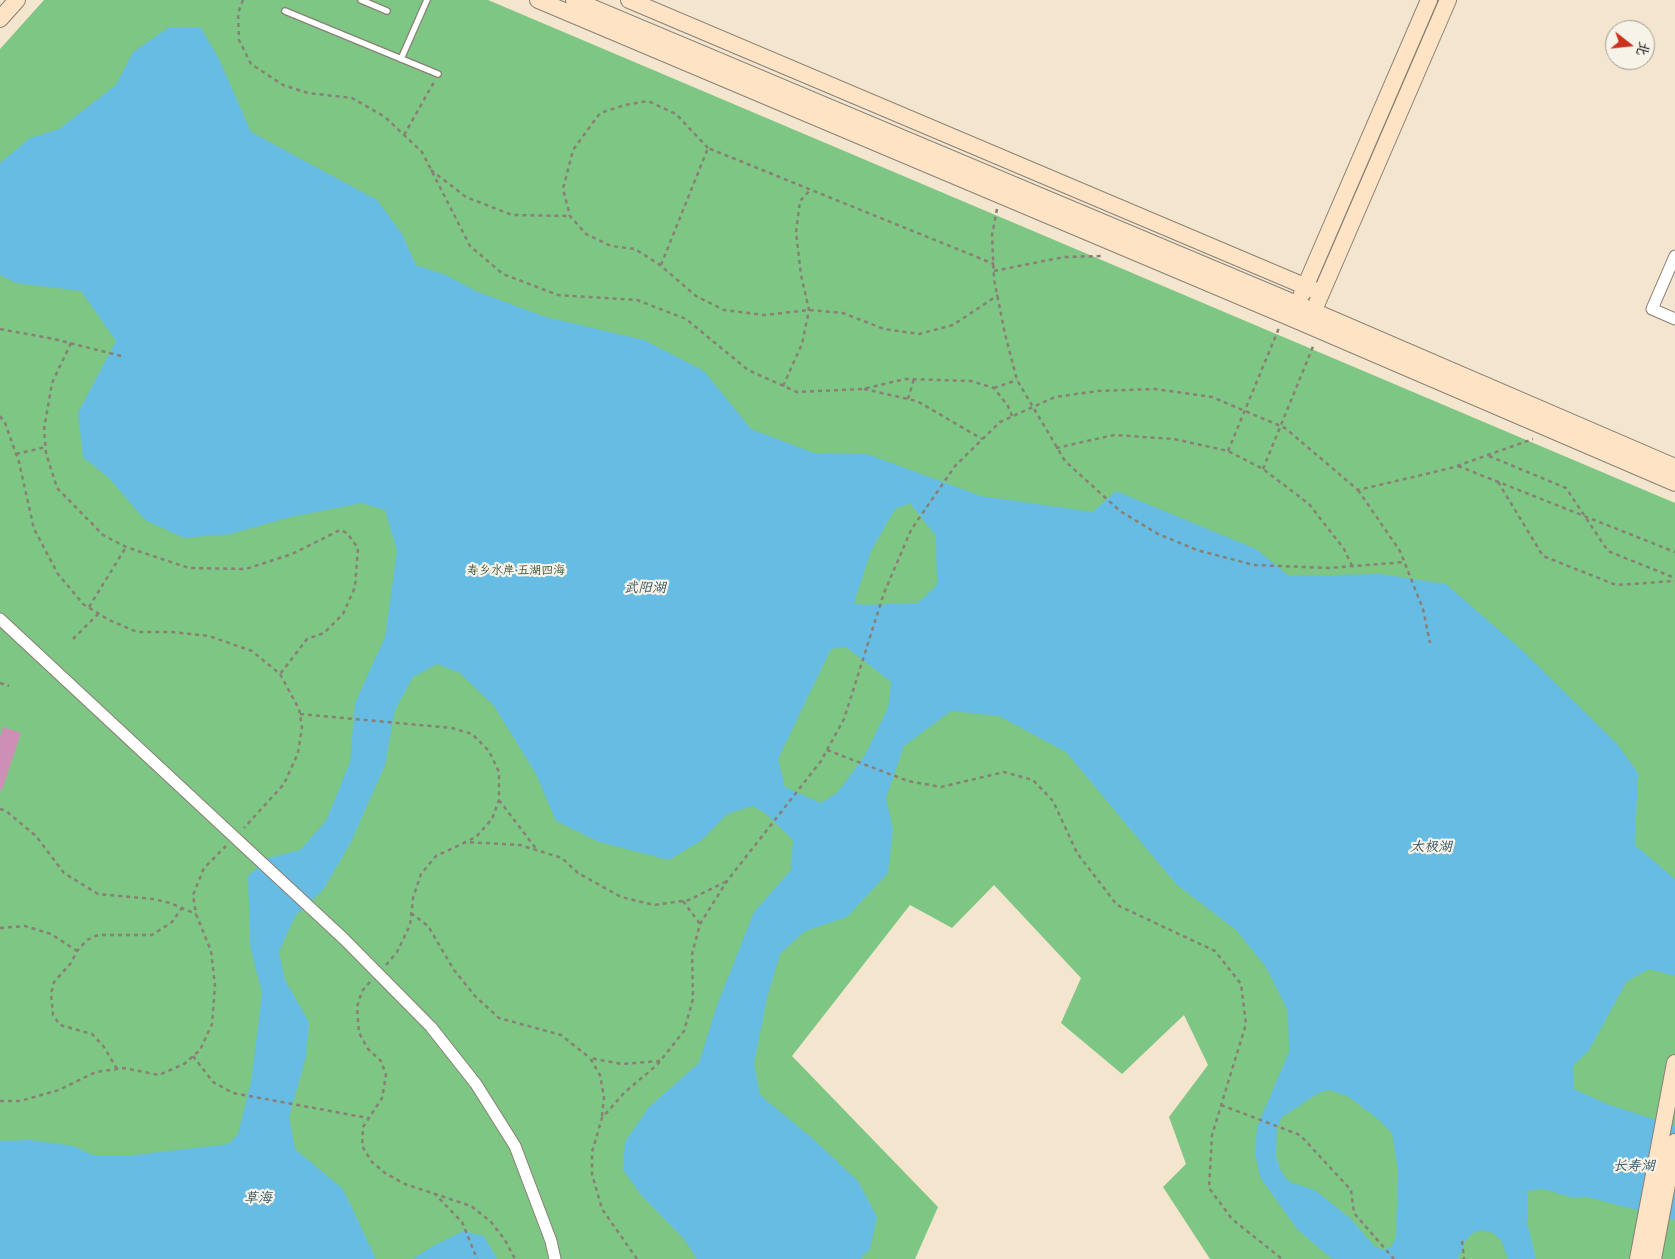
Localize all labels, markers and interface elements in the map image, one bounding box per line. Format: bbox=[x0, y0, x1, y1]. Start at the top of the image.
north arrow bbox=[1605, 20, 1655, 70]
text: 北 bbox=[1633, 40, 1654, 58]
park label: 寿乡水岸·五湖四海 bbox=[467, 564, 565, 578]
water label: 武阳湖 bbox=[624, 580, 666, 596]
water label: 太极湖 bbox=[1410, 839, 1452, 855]
water label: 长寿湖 bbox=[1613, 1158, 1655, 1174]
water label: 草海 bbox=[244, 1190, 272, 1206]

